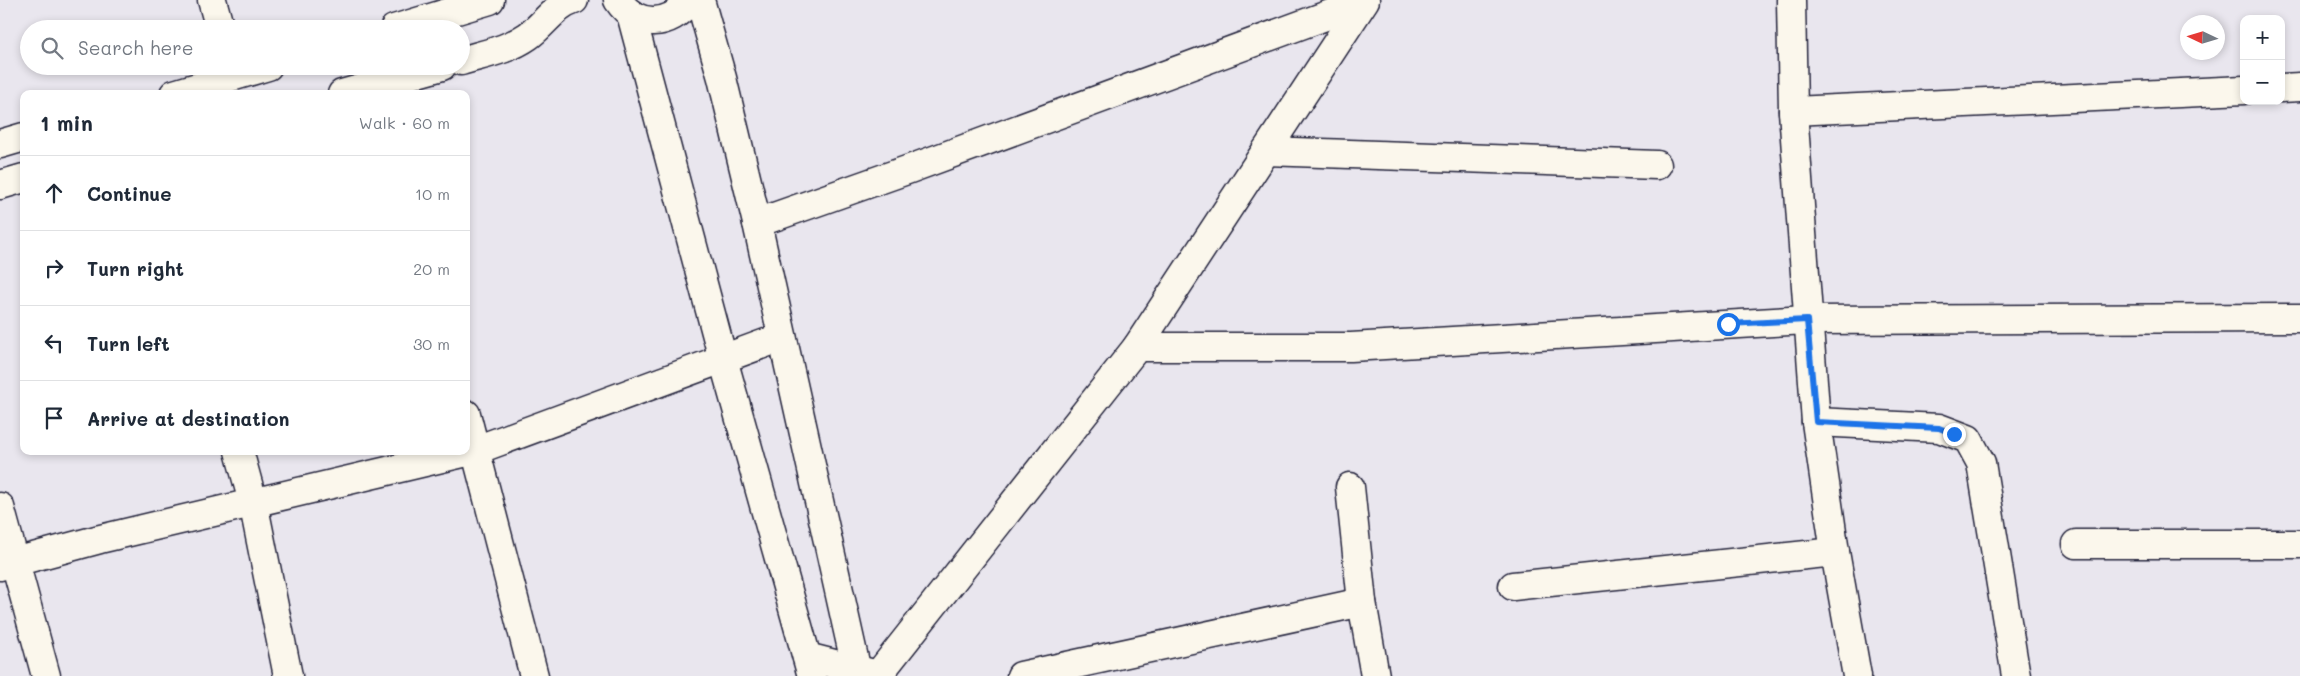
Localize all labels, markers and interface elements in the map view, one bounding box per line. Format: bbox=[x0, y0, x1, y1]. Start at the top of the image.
north arrow bbox=[2180, 15, 2225, 60]
map controls bbox=[2240, 15, 2285, 105]
button: + bbox=[2240, 15, 2285, 60]
search box bbox=[20, 20, 470, 75]
icon: search bbox=[38, 34, 66, 62]
text: Search here bbox=[78, 35, 194, 60]
button: − bbox=[2240, 60, 2285, 105]
text: 1 min bbox=[40, 109, 93, 136]
text: Walk · 60 m bbox=[359, 112, 450, 133]
icon: ahead bbox=[40, 179, 68, 207]
text: Continue bbox=[87, 181, 172, 206]
text: 10 m bbox=[415, 183, 450, 204]
icon: right bbox=[40, 254, 68, 282]
text: Turn right bbox=[87, 256, 184, 281]
text: 20 m bbox=[413, 258, 450, 279]
route start bbox=[1717, 313, 1740, 336]
icon: left bbox=[40, 329, 68, 357]
text: Turn left bbox=[87, 331, 170, 356]
text: 30 m bbox=[413, 333, 450, 354]
icon: arrive bbox=[40, 404, 68, 432]
text: Arrive at destination bbox=[87, 406, 290, 431]
route end bbox=[1943, 423, 1966, 446]

